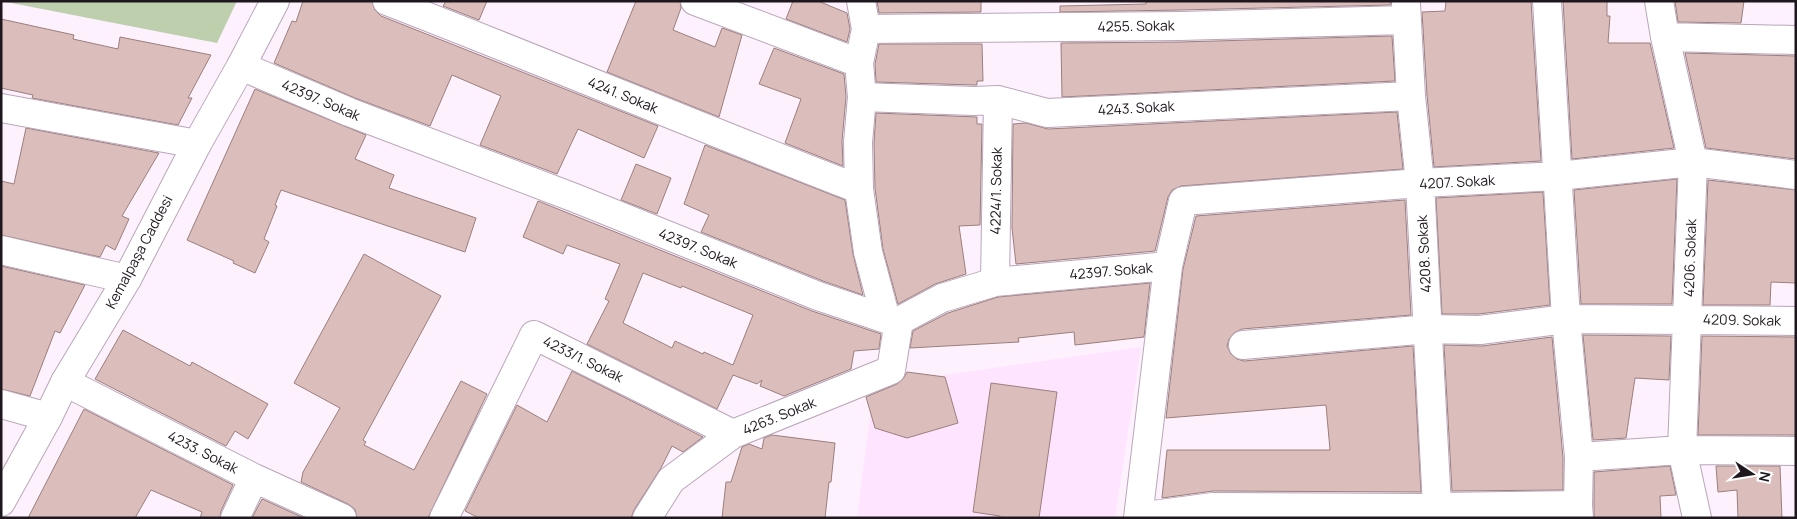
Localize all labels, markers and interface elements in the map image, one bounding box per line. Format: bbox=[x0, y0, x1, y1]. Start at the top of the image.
street label: 4255. Sokak bbox=[1097, 15, 1176, 36]
street label: 4241. Sokak bbox=[585, 72, 662, 118]
street label: 42397. Sokak bbox=[279, 74, 364, 125]
street label: 4243. Sokak bbox=[1097, 96, 1176, 119]
street label: 4224/1. Sokak bbox=[985, 146, 1006, 235]
street label: 4207. Sokak bbox=[1419, 170, 1496, 193]
street label: Kemalpaşa Caddesi bbox=[101, 192, 176, 312]
street label: 4208. Sokak bbox=[1412, 214, 1435, 293]
street label: 4206. Sokak bbox=[1679, 217, 1700, 297]
street label: 42397. Sokak bbox=[656, 223, 741, 272]
street label: 42397. Sokak bbox=[1069, 257, 1154, 284]
street label: 4209. Sokak bbox=[1703, 309, 1782, 330]
street label: 4233/1. Sokak bbox=[540, 331, 627, 387]
street label: 4263. Sokak bbox=[739, 392, 819, 439]
street label: 4233. Sokak bbox=[165, 426, 243, 478]
north arrow bbox=[1727, 449, 1777, 499]
text: N bbox=[1755, 470, 1776, 484]

